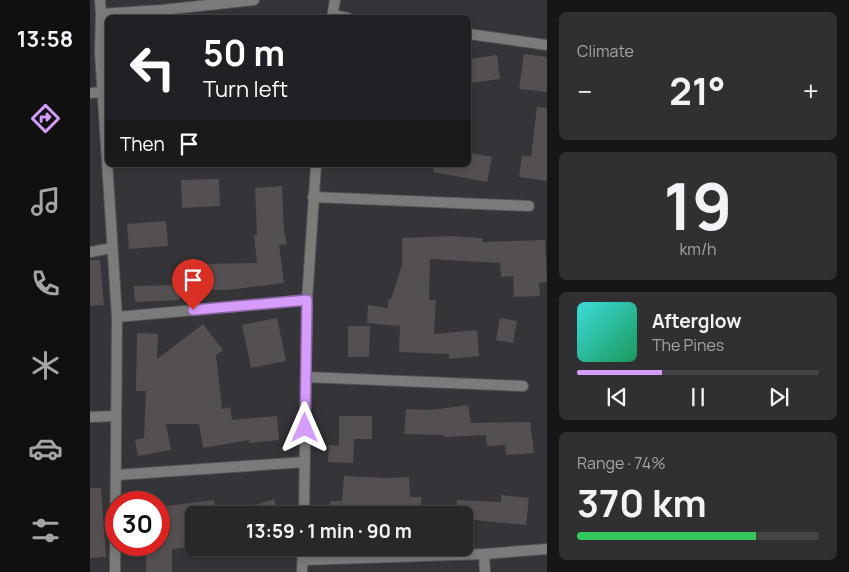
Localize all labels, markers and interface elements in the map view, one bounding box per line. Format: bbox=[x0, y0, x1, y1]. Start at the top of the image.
text: 13:58 bbox=[17, 24, 73, 54]
text: 50 m bbox=[203, 29, 285, 77]
icon: left bbox=[120, 35, 185, 100]
text: Climate bbox=[577, 40, 634, 62]
text: 21° bbox=[669, 64, 726, 116]
text: − bbox=[577, 72, 592, 110]
text: + bbox=[803, 72, 819, 110]
text: Turn left bbox=[203, 74, 288, 104]
icon: directions bbox=[28, 101, 63, 136]
icon: arrive bbox=[175, 130, 203, 158]
text: Then bbox=[120, 131, 165, 157]
text: 19 bbox=[664, 161, 732, 250]
icon: music bbox=[28, 184, 63, 219]
text: km/h bbox=[679, 238, 717, 260]
pin bbox=[172, 259, 214, 310]
icon: phone bbox=[28, 266, 63, 301]
icon: arrive bbox=[179, 266, 207, 294]
text: Afterglow bbox=[652, 308, 741, 334]
text: The Pines bbox=[652, 334, 724, 356]
icon: climate bbox=[28, 348, 63, 383]
icon: previous bbox=[603, 383, 631, 411]
icon: pause bbox=[684, 383, 712, 411]
icon: next bbox=[765, 383, 793, 411]
position arrow bbox=[278, 401, 330, 453]
icon: car bbox=[28, 431, 63, 466]
text: Range · 74% bbox=[577, 452, 666, 474]
text: 370 km bbox=[577, 476, 707, 528]
speed limit sign: 30 bbox=[105, 491, 170, 556]
icon: filters bbox=[28, 513, 63, 548]
text: 13:59 · 1 min · 90 m bbox=[246, 518, 412, 544]

